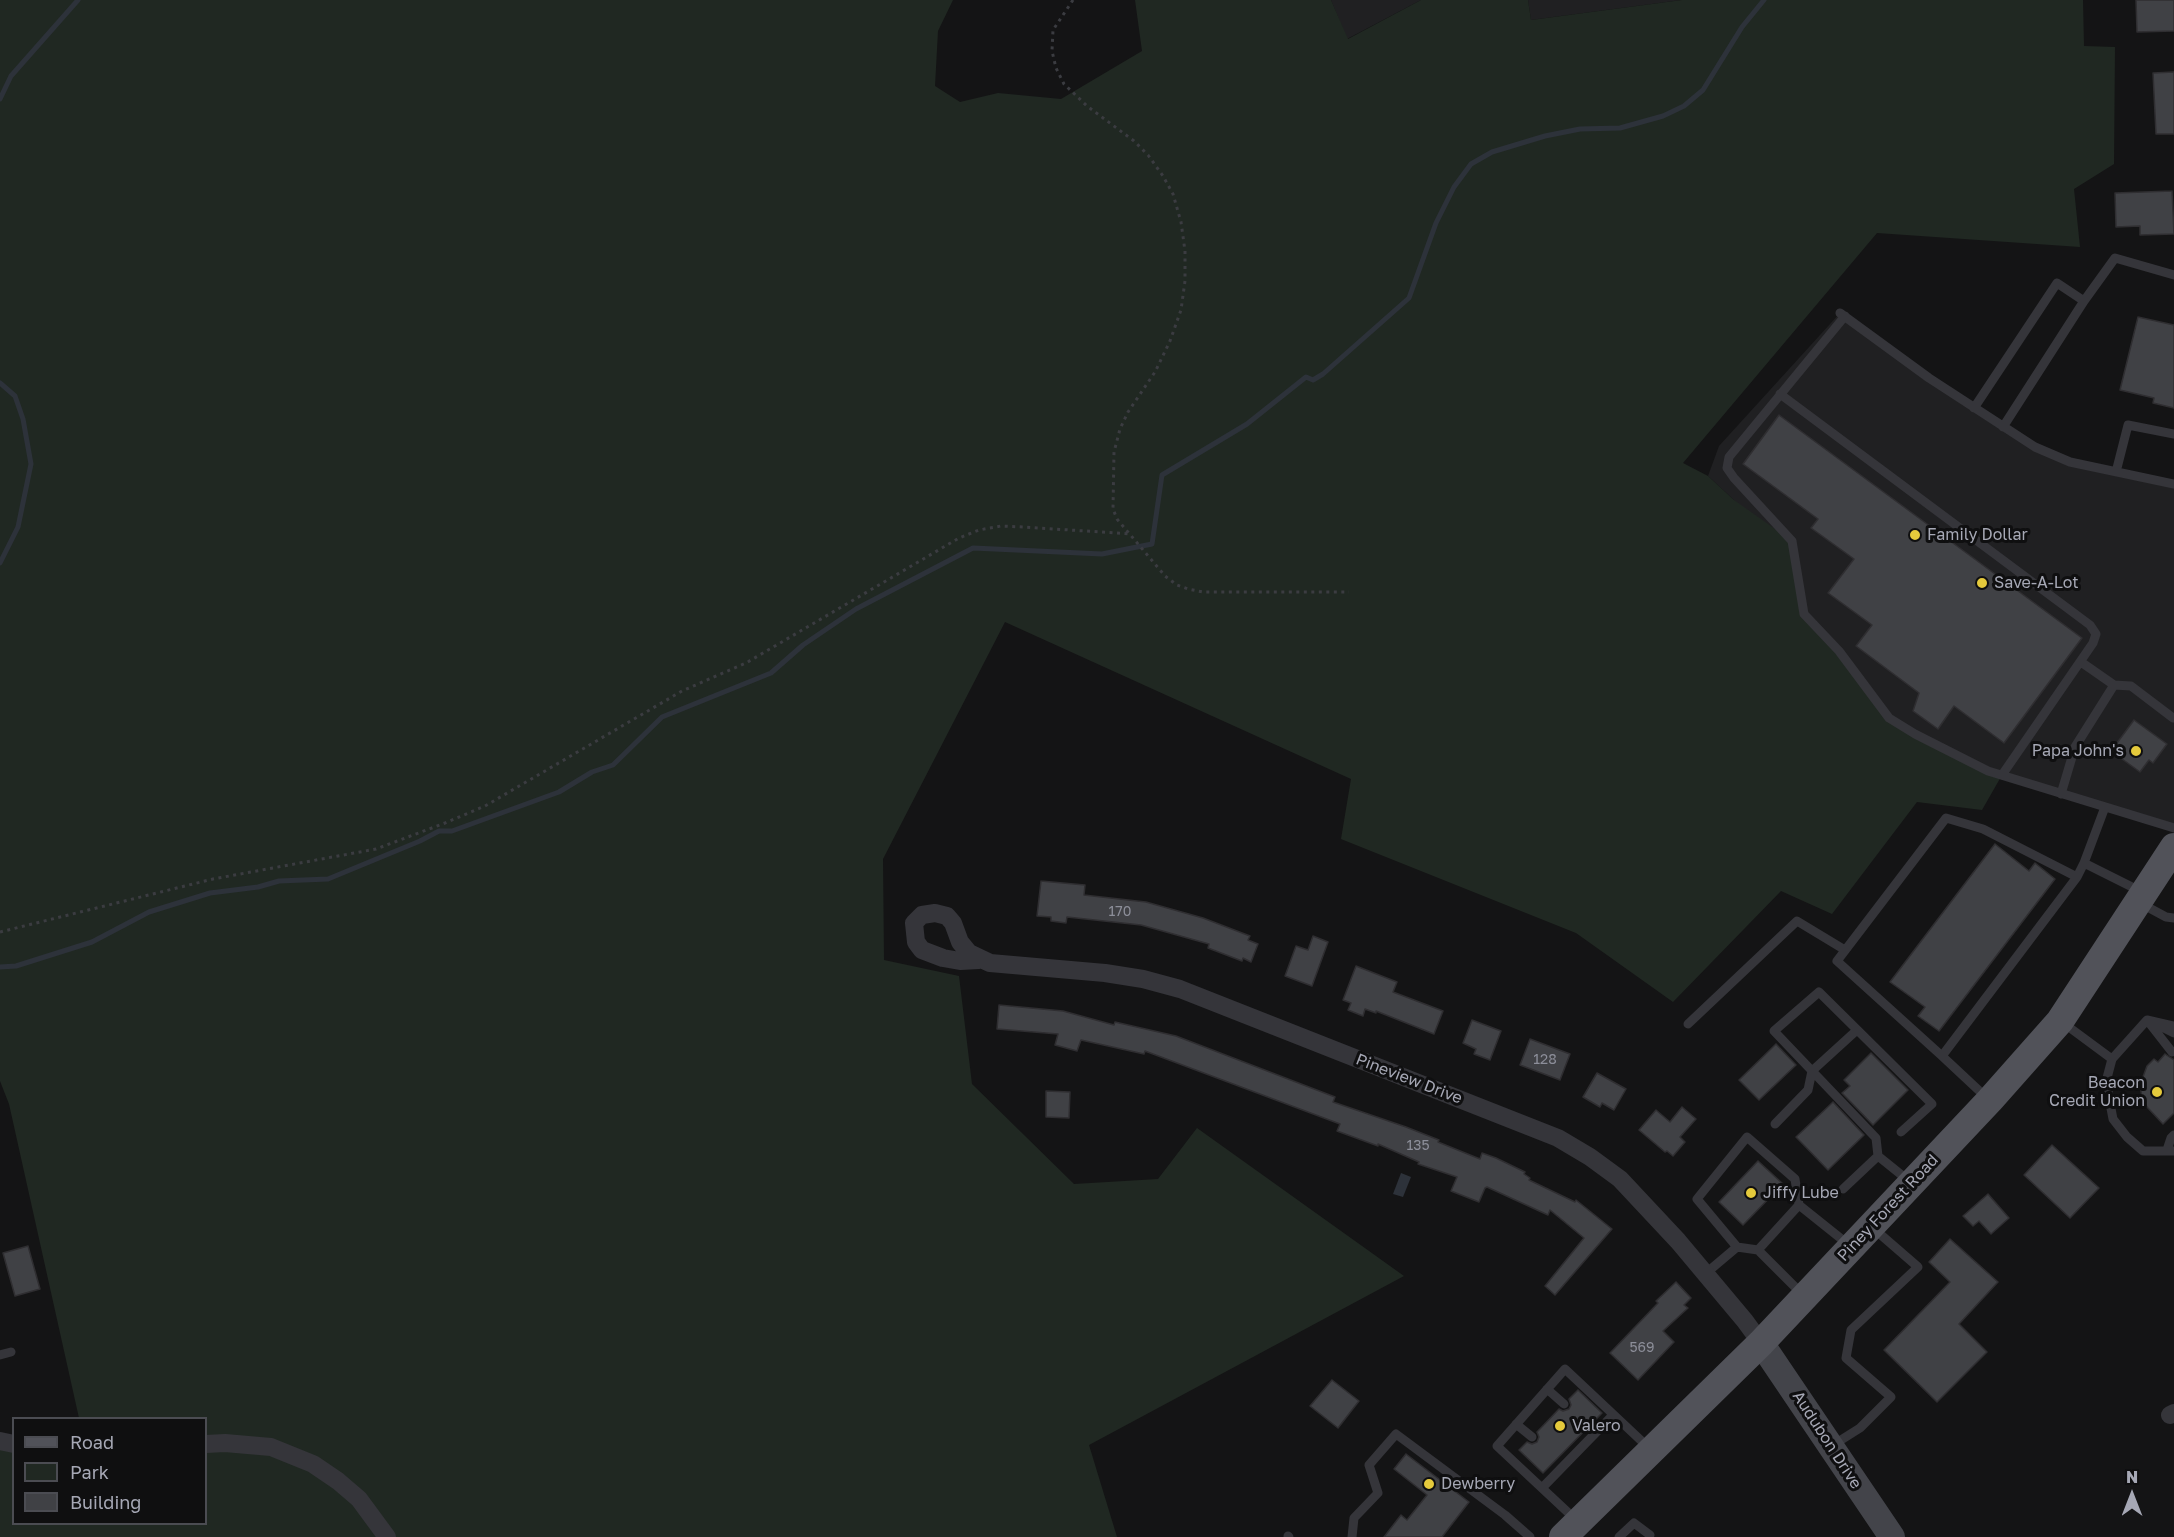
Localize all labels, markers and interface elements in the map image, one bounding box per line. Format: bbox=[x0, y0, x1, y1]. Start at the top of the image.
place label: Family Dollar bbox=[1927, 525, 2028, 545]
marker: Family Dollar bbox=[1908, 528, 1922, 542]
place label: Save-A-Lot bbox=[1994, 573, 2079, 593]
marker: Save-A-Lot bbox=[1975, 576, 1989, 590]
place label: Papa John's bbox=[2032, 741, 2124, 761]
marker: Papa John's bbox=[2129, 744, 2143, 758]
house number: 170 bbox=[1109, 904, 1131, 920]
street label: Pineview Drive bbox=[1353, 1050, 1465, 1108]
house number: 128 bbox=[1533, 1052, 1557, 1068]
place label: Beacon Credit Union bbox=[2049, 1073, 2145, 1111]
marker: Beacon Credit Union bbox=[2150, 1085, 2164, 1099]
house number: 135 bbox=[1406, 1138, 1430, 1154]
street label: Piney Forest Road bbox=[1834, 1151, 1942, 1265]
place label: Jiffy Lube bbox=[1763, 1183, 1839, 1203]
marker: Jiffy Lube bbox=[1744, 1186, 1758, 1200]
house number: 569 bbox=[1629, 1340, 1655, 1356]
street label: Audubon Drive bbox=[1788, 1388, 1866, 1492]
place label: Valero bbox=[1572, 1416, 1621, 1436]
legend bbox=[12, 1417, 207, 1525]
marker: Valero bbox=[1553, 1419, 1567, 1433]
text: Road bbox=[70, 1431, 114, 1453]
text: Park bbox=[70, 1461, 109, 1483]
north arrow bbox=[2102, 1465, 2162, 1525]
text: N bbox=[2126, 1467, 2138, 1487]
place label: Dewberry bbox=[1441, 1474, 1515, 1494]
marker: Dewberry bbox=[1422, 1477, 1436, 1491]
text: Building bbox=[70, 1491, 141, 1513]

